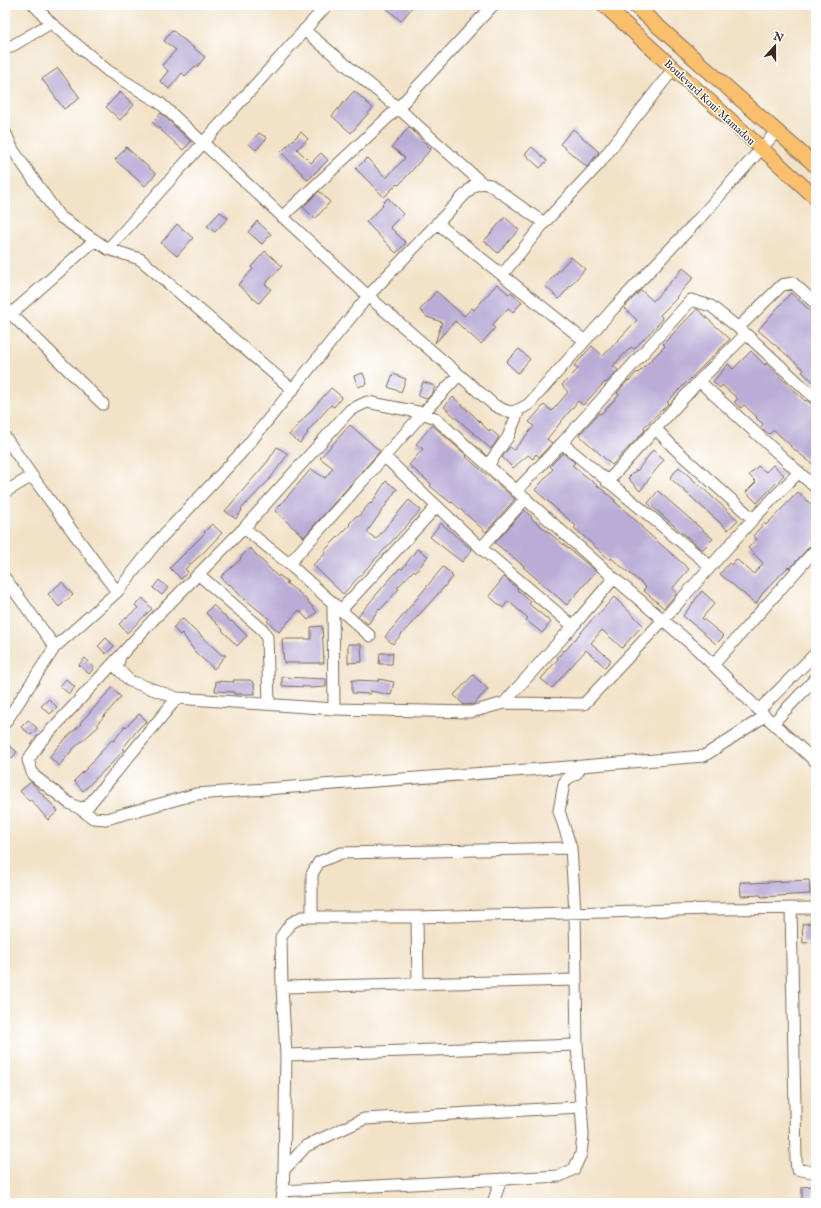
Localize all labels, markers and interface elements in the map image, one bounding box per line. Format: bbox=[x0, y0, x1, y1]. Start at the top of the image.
north arrow bbox=[755, 26, 795, 66]
text: N bbox=[770, 29, 786, 46]
street label: Boulevard Koui Mamadou bbox=[661, 57, 758, 149]

